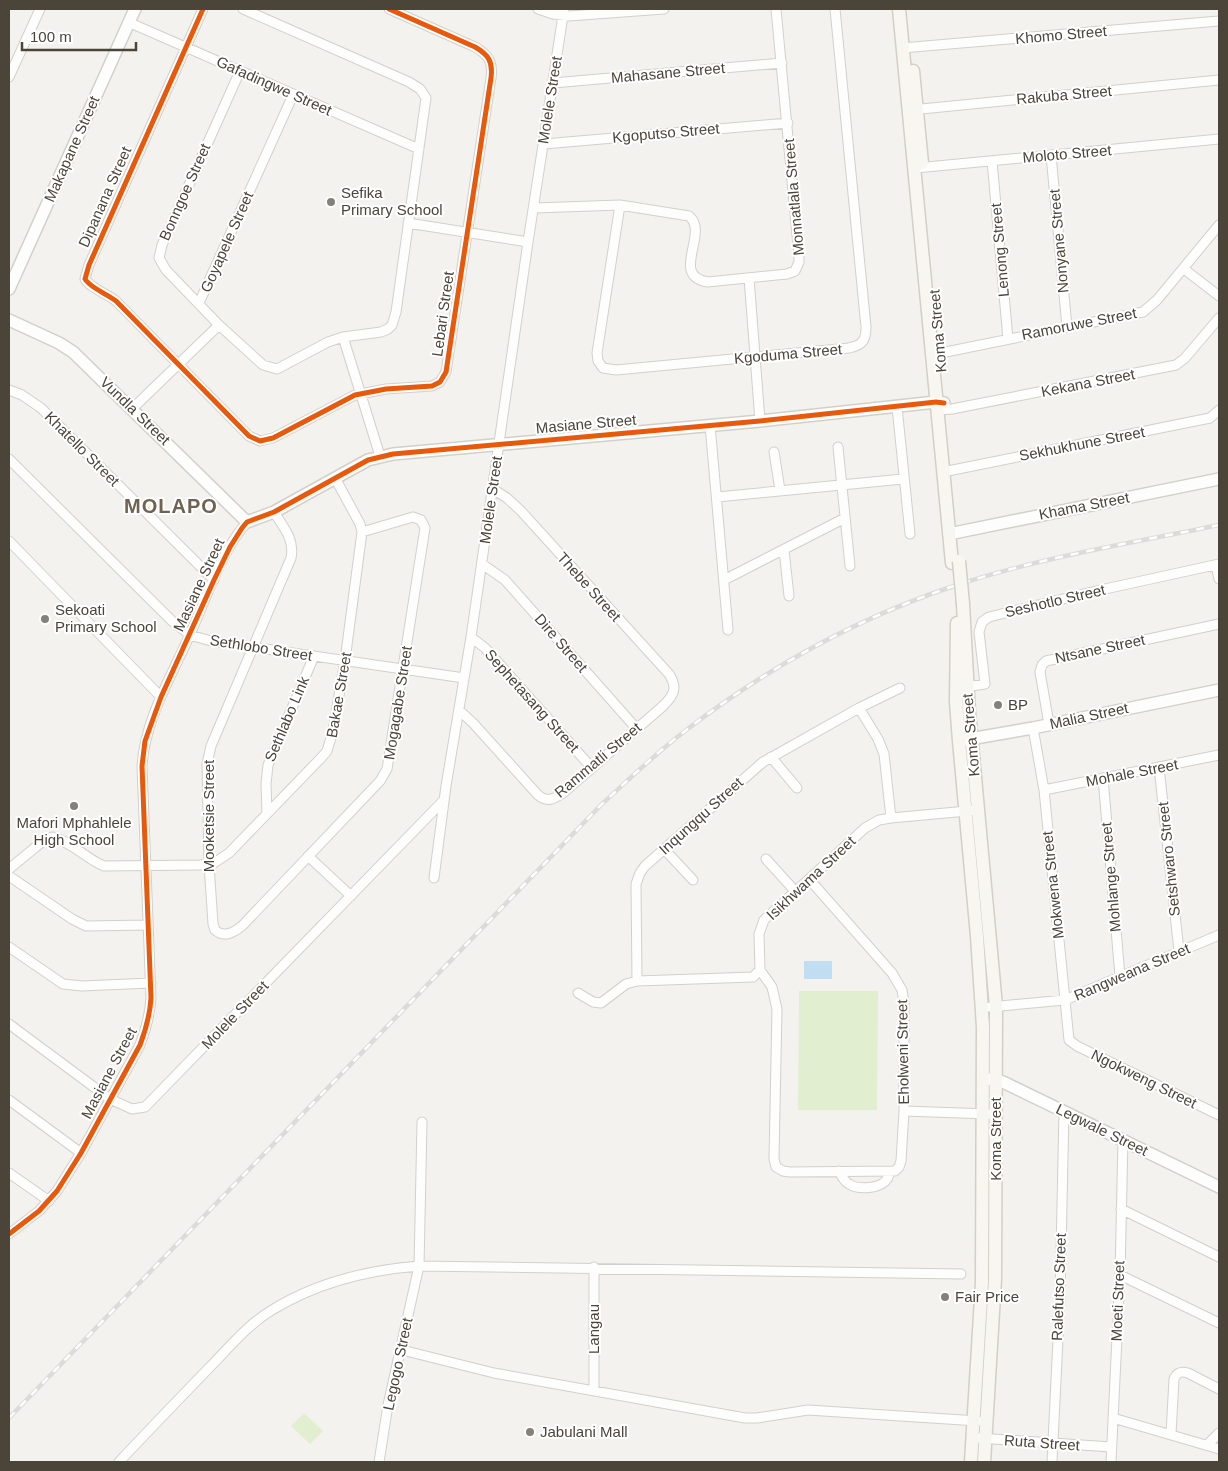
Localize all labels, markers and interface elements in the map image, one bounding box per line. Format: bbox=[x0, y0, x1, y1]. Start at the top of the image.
scale bar bbox=[22, 20, 136, 52]
street label: Khomo Street bbox=[1015, 22, 1108, 47]
text: 100 m bbox=[30, 28, 72, 45]
street label: Gafadingwe Street bbox=[214, 53, 335, 119]
street label: Molele Street bbox=[534, 54, 565, 145]
street label: Mahasane Street bbox=[610, 59, 726, 86]
street label: Rakuba Street bbox=[1015, 82, 1113, 107]
street label: Makapane Street bbox=[41, 92, 103, 204]
street label: Kgoputso Street bbox=[612, 119, 721, 146]
street label: Monnatlala Street bbox=[780, 137, 807, 256]
street label: Bonngoe Street bbox=[156, 140, 214, 243]
street label: Moloto Street bbox=[1022, 141, 1113, 166]
street label: Dipanana Street bbox=[75, 143, 135, 250]
place label: Sefika Primary School bbox=[341, 184, 443, 218]
street label: Goyapele Street bbox=[197, 188, 257, 295]
street label: Nonyane Street bbox=[1045, 188, 1072, 294]
marker: Sefika Primary School bbox=[325, 196, 337, 208]
street label: Lenong Street bbox=[987, 202, 1012, 298]
street label: Lebari Street bbox=[428, 269, 457, 358]
street label: Koma Street bbox=[925, 288, 950, 373]
street label: Ramoruwe Street bbox=[1020, 304, 1139, 343]
street label: Kgoduma Street bbox=[733, 340, 844, 367]
street label: Kekana Street bbox=[1040, 365, 1137, 400]
street label: Vundla Street bbox=[97, 373, 174, 449]
street label: Khatello Street bbox=[42, 408, 124, 490]
street label: Masiane Street bbox=[535, 411, 638, 436]
street label: Sekhukhune Street bbox=[1018, 423, 1147, 464]
street label: Molele Street bbox=[476, 454, 505, 545]
street label: Khama Street bbox=[1037, 488, 1131, 523]
district label: MOLAPO bbox=[124, 495, 218, 517]
street label: Masiane Street bbox=[170, 535, 228, 634]
street label: Thebe Street bbox=[554, 549, 625, 625]
street label: Seshotlo Street bbox=[1003, 581, 1108, 620]
place label: Sekoati Primary School bbox=[55, 601, 157, 635]
street label: Dire Street bbox=[531, 610, 592, 676]
marker: Sekoati Primary School bbox=[39, 613, 51, 625]
street label: Ntsane Street bbox=[1053, 630, 1147, 666]
street label: Sethlobo Street bbox=[209, 631, 314, 664]
street label: Mogagabe Street bbox=[380, 644, 415, 761]
street label: Sephetasang Street bbox=[482, 646, 584, 756]
street label: Bakae Street bbox=[323, 650, 355, 739]
street label: Sethlabo Link bbox=[261, 673, 312, 764]
street label: Koma Street bbox=[958, 692, 983, 777]
place label: BP bbox=[1008, 696, 1028, 713]
marker: BP bbox=[992, 699, 1004, 711]
street label: Malia Street bbox=[1048, 699, 1131, 732]
street label: Rammatli Street bbox=[551, 718, 645, 801]
street label: Mohale Street bbox=[1084, 755, 1180, 790]
street label: Mooketsie Street bbox=[200, 759, 217, 872]
street label: Inqungqu Street bbox=[655, 773, 747, 858]
marker: Mafori Mphahlele High School bbox=[68, 800, 80, 812]
street label: Setshwaro Street bbox=[1154, 800, 1183, 917]
place label: Mafori Mphahlele High School bbox=[16, 814, 132, 848]
street label: Mohlange Street bbox=[1097, 821, 1124, 933]
street label: Mokwena Street bbox=[1038, 829, 1067, 940]
street label: Isikhwama Street bbox=[763, 832, 859, 923]
street label: Rangweana Street bbox=[1071, 939, 1193, 1004]
street label: Molele Street bbox=[198, 976, 272, 1052]
street label: Eholweni Street bbox=[893, 999, 912, 1105]
street label: Masiane Street bbox=[77, 1024, 140, 1121]
street label: Ngokweng Street bbox=[1089, 1046, 1200, 1112]
street label: Koma Street bbox=[987, 1096, 1004, 1181]
street label: Legwale Street bbox=[1054, 1100, 1152, 1159]
street label: Ralefutso Street bbox=[1048, 1232, 1069, 1341]
street label: Moeti Street bbox=[1108, 1259, 1127, 1342]
place label: Fair Price bbox=[955, 1288, 1019, 1305]
marker: Fair Price bbox=[939, 1291, 951, 1303]
street label: Langau bbox=[585, 1304, 602, 1354]
street label: Legogo Street bbox=[379, 1315, 416, 1412]
place label: Jabulani Mall bbox=[540, 1423, 628, 1440]
marker: Jabulani Mall bbox=[524, 1426, 536, 1438]
street label: Ruta Street bbox=[1004, 1431, 1081, 1454]

